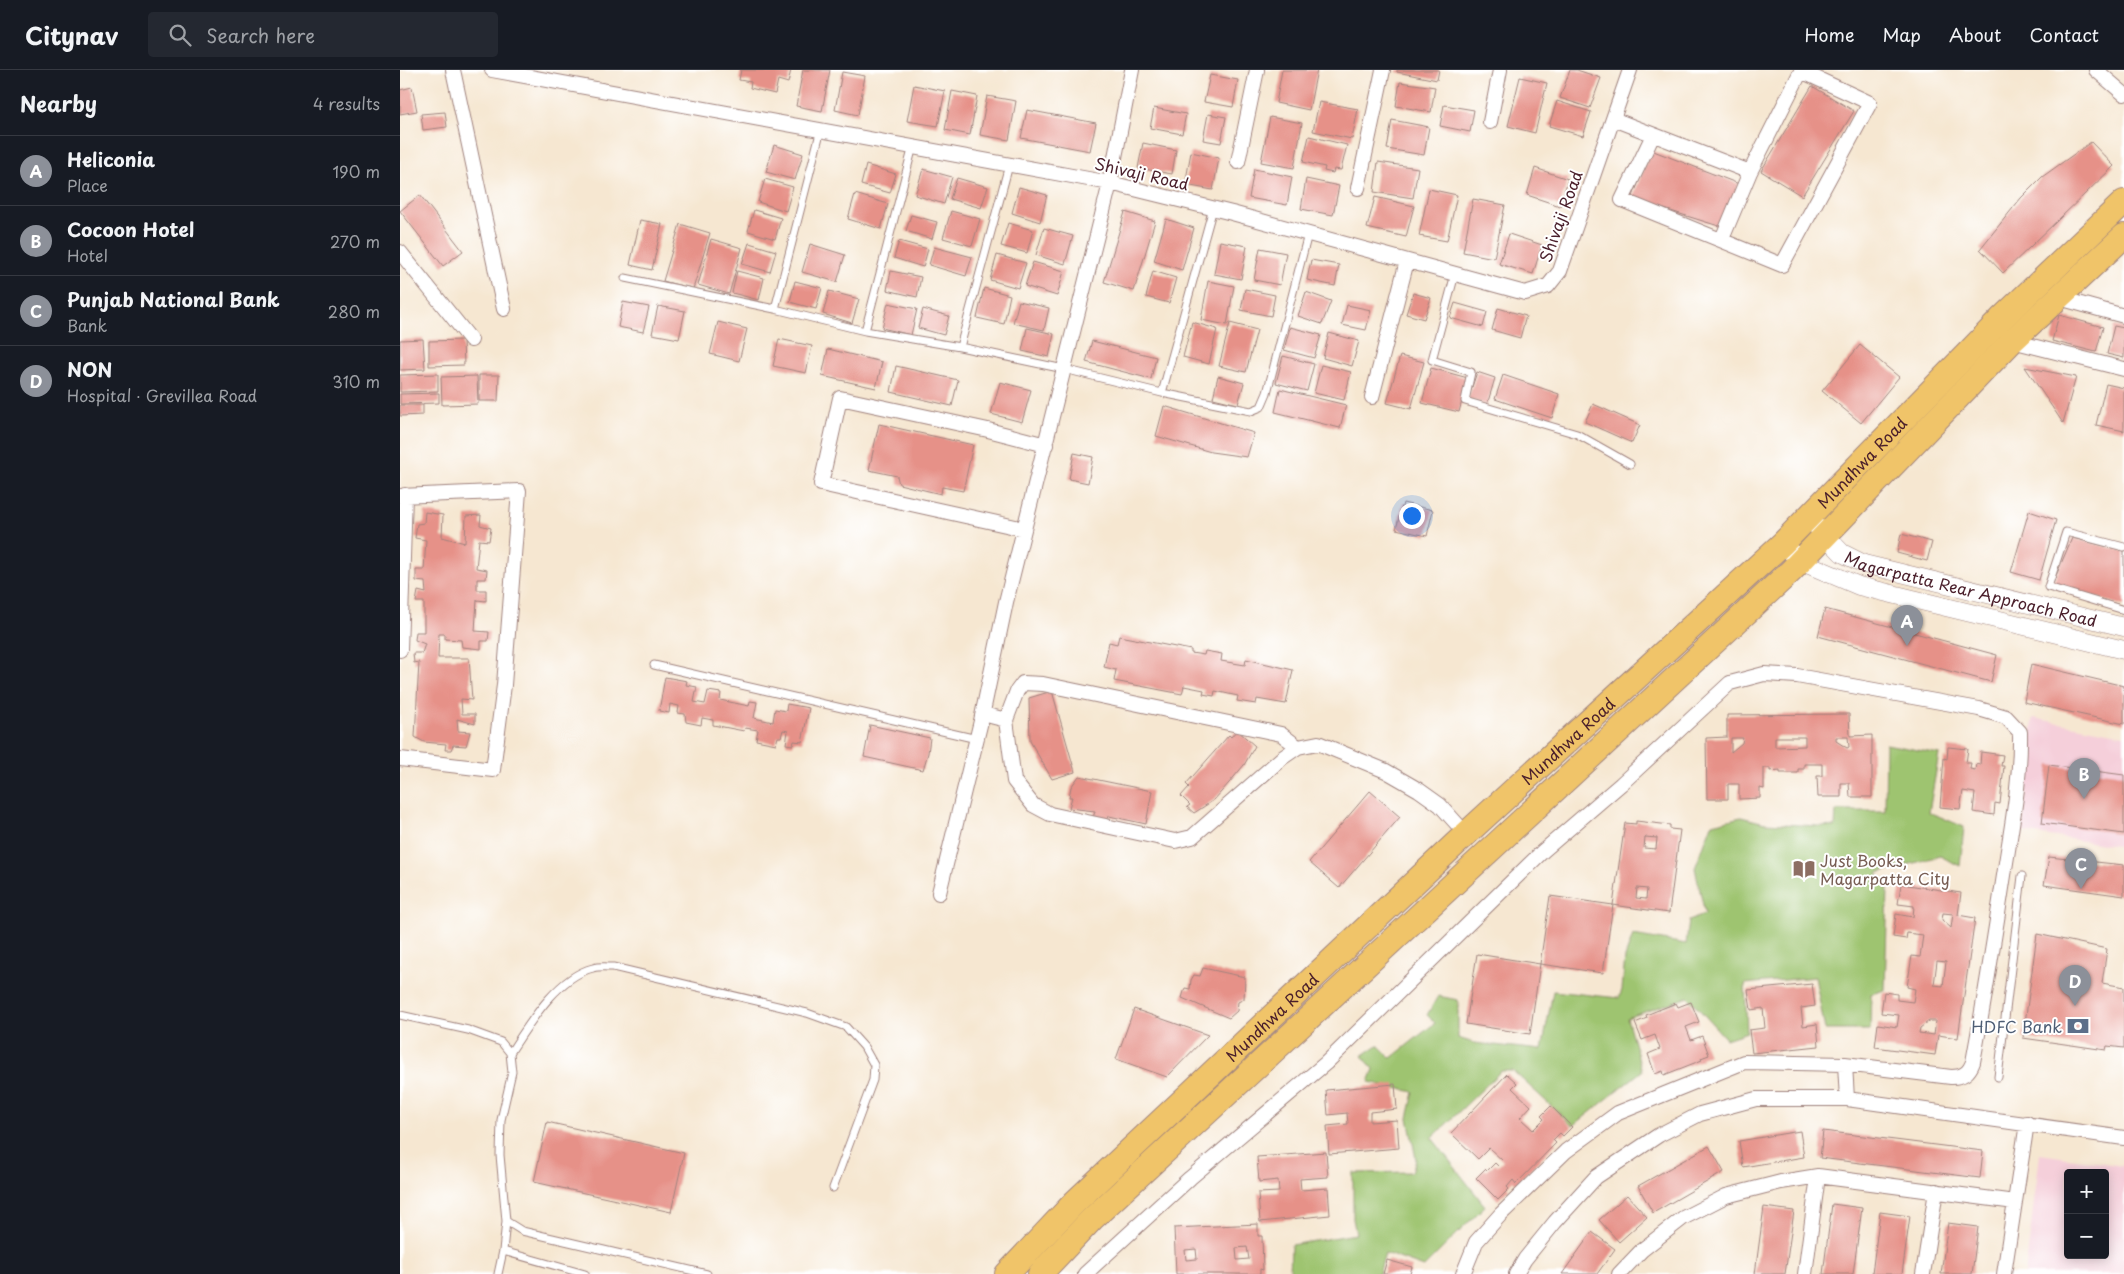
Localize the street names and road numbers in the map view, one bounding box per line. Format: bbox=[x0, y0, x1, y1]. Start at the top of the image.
street label: Shivaji Road bbox=[1093, 151, 1191, 195]
street label: Shivaji Road bbox=[1532, 167, 1588, 265]
street label: Mundhwa Road bbox=[1811, 411, 1912, 514]
street label: Magarpatta Rear Approach Road bbox=[1845, 544, 2099, 630]
street label: Mundhwa Road bbox=[1515, 691, 1620, 790]
street label: Mundhwa Road bbox=[1220, 967, 1323, 1067]

